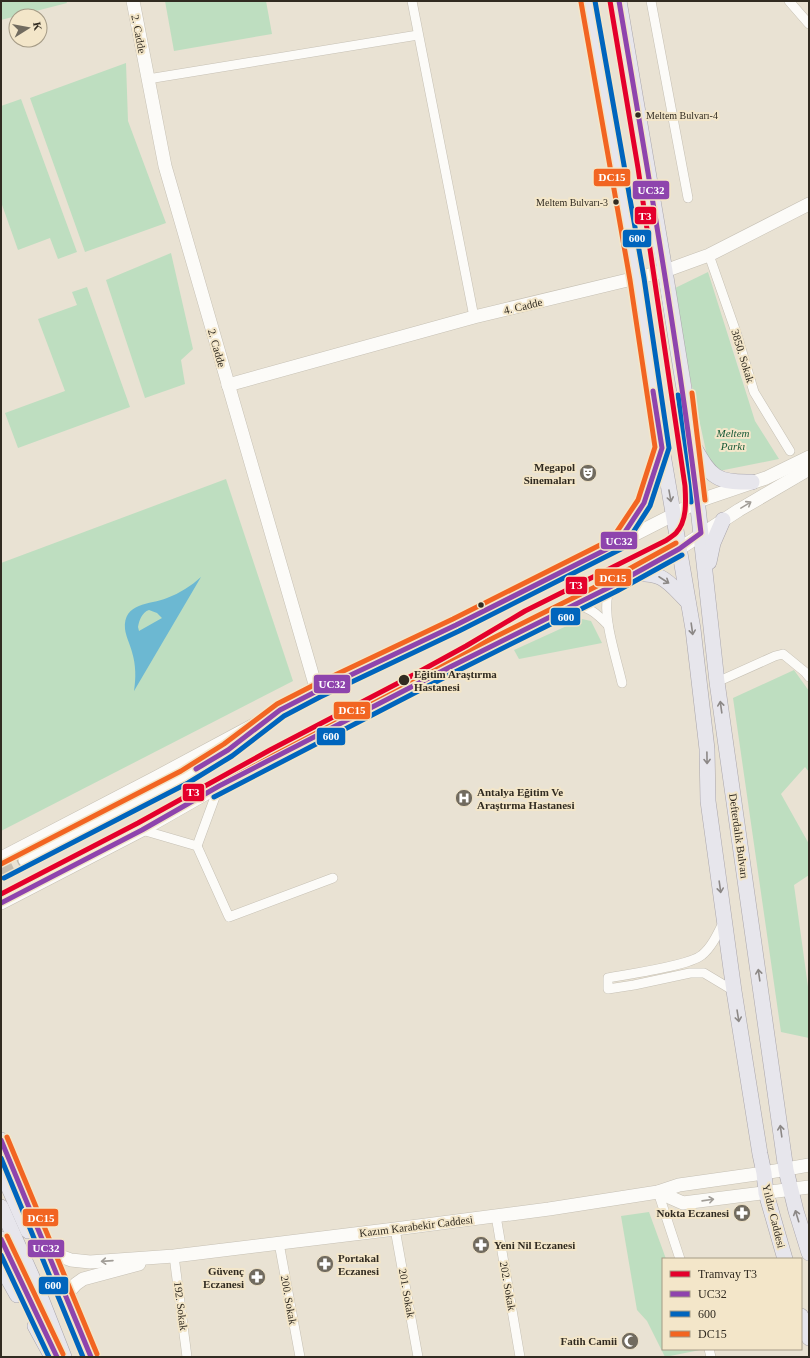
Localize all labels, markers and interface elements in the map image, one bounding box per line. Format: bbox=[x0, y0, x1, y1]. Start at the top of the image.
north arrow bbox=[8, 8, 48, 48]
street label: 2. Cadde bbox=[129, 14, 149, 54]
text: K bbox=[31, 21, 45, 32]
marker: Meltem Bulvarı-4 bbox=[633, 110, 643, 120]
place label: Meltem Bulvarı-4 bbox=[646, 110, 718, 121]
line badge: DC15 bbox=[593, 168, 631, 187]
text: DC15 bbox=[599, 171, 626, 183]
line badge: UC32 bbox=[632, 180, 670, 200]
text: UC32 bbox=[638, 184, 665, 196]
place label: Meltem Bulvarı-3 bbox=[536, 197, 608, 208]
marker: Meltem Bulvarı-3 bbox=[611, 197, 621, 207]
line badge: T3 bbox=[634, 206, 657, 225]
text: T3 bbox=[639, 210, 652, 222]
line badge: 600 bbox=[622, 229, 652, 248]
text: 600 bbox=[629, 232, 646, 244]
street label: 4. Cadde bbox=[503, 296, 544, 316]
street label: 2. Cadde bbox=[206, 328, 228, 369]
street label: 3850. Sokak bbox=[729, 328, 757, 385]
park label: Meltem Parkı bbox=[716, 427, 750, 452]
place label: Megapol Sinemaları bbox=[524, 461, 575, 486]
theatre icon: Megapol Sinemaları bbox=[578, 463, 598, 483]
one-way arrow bbox=[666, 489, 674, 502]
one-way arrow bbox=[740, 501, 752, 509]
line badge: UC32 bbox=[600, 531, 638, 550]
text: UC32 bbox=[606, 535, 633, 547]
line badge: DC15 bbox=[594, 568, 632, 587]
text: DC15 bbox=[600, 572, 627, 584]
line badge: T3 bbox=[565, 576, 588, 595]
one-way arrow bbox=[658, 576, 669, 584]
text: T3 bbox=[570, 579, 583, 591]
unlabelled marker bbox=[476, 600, 486, 610]
line badge: 600 bbox=[550, 607, 581, 626]
text: 600 bbox=[558, 611, 575, 623]
one-way arrow bbox=[688, 622, 696, 635]
place label: Eğitim Araştırma Hastanesi bbox=[414, 668, 497, 693]
marker: Eğitim Araştırma Hastanesi bbox=[397, 673, 411, 687]
line badge: UC32 bbox=[313, 674, 351, 694]
text: UC32 bbox=[319, 678, 346, 690]
line badge: DC15 bbox=[333, 701, 371, 720]
one-way arrow bbox=[717, 701, 725, 714]
text: DC15 bbox=[339, 704, 366, 716]
line badge: 600 bbox=[316, 727, 346, 746]
text: 600 bbox=[323, 730, 340, 742]
one-way arrow bbox=[703, 751, 711, 764]
line badge: T3 bbox=[182, 783, 205, 802]
text: T3 bbox=[187, 786, 200, 798]
place label: Antalya Eğitim Ve Araştırma Hastanesi bbox=[477, 786, 574, 811]
hospital icon: Antalya Eğitim Ve Araştırma Hastanesi bbox=[454, 788, 474, 808]
street label: Defterdalık Bulvarı bbox=[727, 793, 751, 879]
one-way arrow bbox=[717, 880, 725, 893]
one-way arrow bbox=[755, 969, 763, 982]
one-way arrow bbox=[734, 1009, 742, 1022]
one-way arrow bbox=[777, 1125, 785, 1138]
street label: Yıldız Caddesi bbox=[760, 1183, 788, 1249]
one-way arrow bbox=[702, 1196, 715, 1204]
pharmacy icon: Nokta Eczanesi bbox=[732, 1203, 752, 1223]
place label: Nokta Eczanesi bbox=[657, 1207, 729, 1219]
line badge: DC15 bbox=[22, 1208, 59, 1227]
one-way arrow bbox=[793, 1209, 800, 1222]
text: DC15 bbox=[28, 1212, 55, 1224]
street label: Kazım Karabekir Caddesi bbox=[359, 1213, 473, 1239]
pharmacy icon: Yeni Nil Eczanesi bbox=[471, 1235, 491, 1255]
line badge: UC32 bbox=[27, 1239, 65, 1258]
place label: Yeni Nil Eczanesi bbox=[494, 1239, 575, 1251]
text: UC32 bbox=[33, 1242, 60, 1254]
place label: Portakal Eczanesi bbox=[338, 1252, 379, 1277]
pharmacy icon: Portakal Eczanesi bbox=[315, 1254, 335, 1274]
one-way arrow bbox=[101, 1257, 114, 1264]
legend bbox=[662, 1258, 802, 1350]
street label: 202. Sokak bbox=[498, 1261, 518, 1312]
place label: Güvenç Eczanesi bbox=[203, 1265, 244, 1290]
pharmacy icon: Güvenç Eczanesi bbox=[247, 1267, 267, 1287]
text: Tramvay T3 bbox=[698, 1267, 757, 1281]
street label: 201. Sokak bbox=[397, 1268, 417, 1319]
street label: 200. Sokak bbox=[279, 1275, 299, 1326]
line badge: 600 bbox=[38, 1276, 69, 1295]
text: 600 bbox=[45, 1279, 62, 1291]
street label: 192. Sokak bbox=[172, 1281, 190, 1332]
text: UC32 bbox=[698, 1287, 727, 1301]
text: 600 bbox=[698, 1307, 716, 1321]
text: DC15 bbox=[698, 1327, 727, 1341]
mosque icon: Fatih Camii bbox=[620, 1331, 640, 1351]
place label: Fatih Camii bbox=[560, 1335, 617, 1347]

